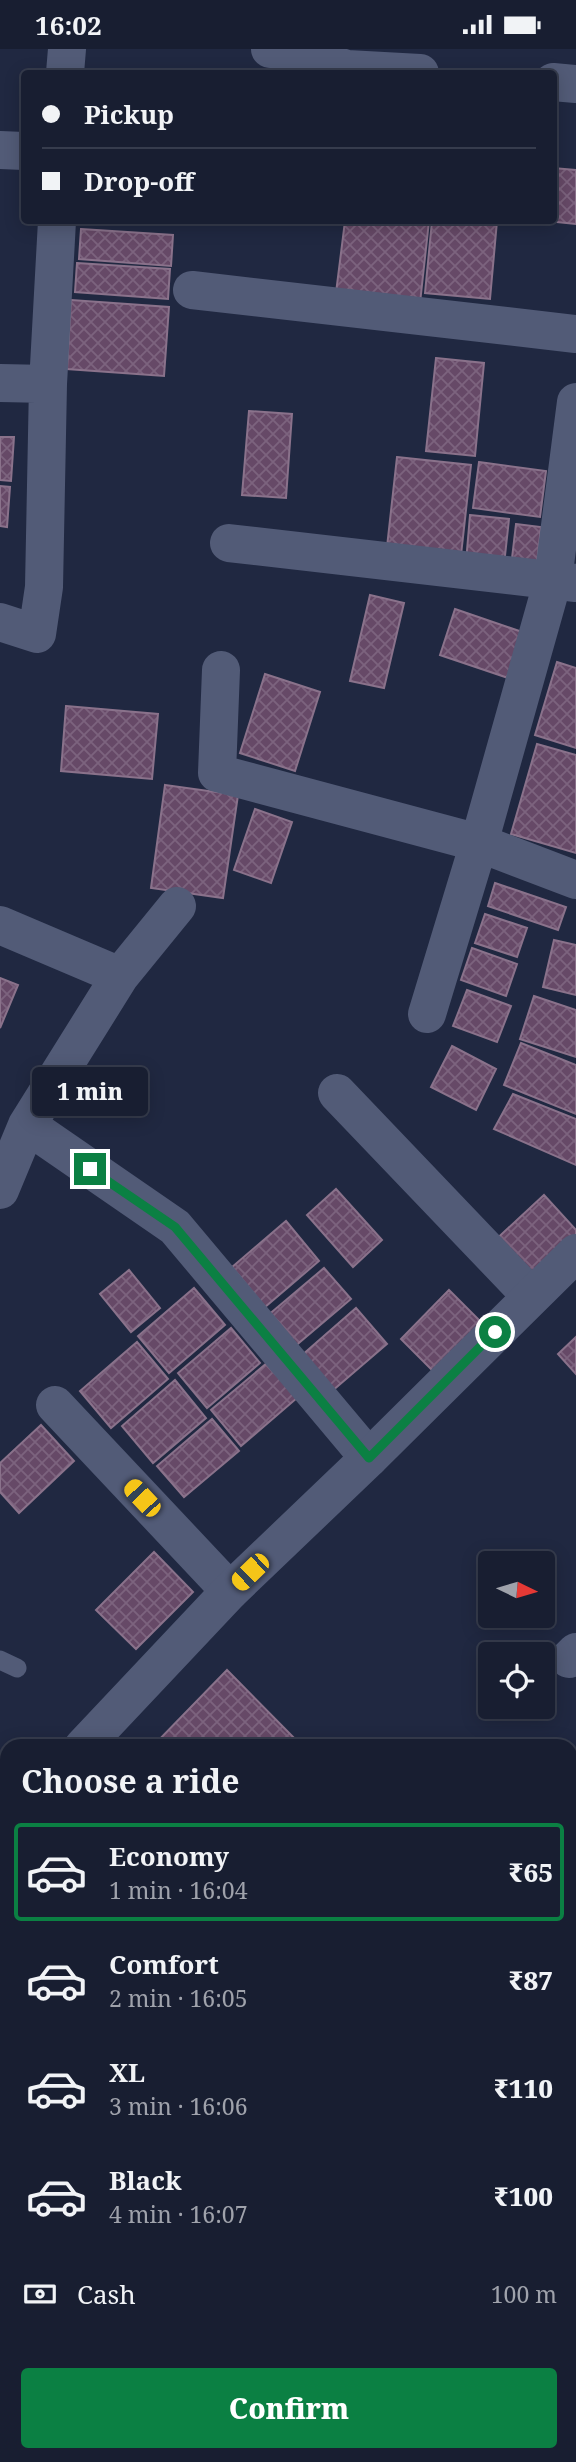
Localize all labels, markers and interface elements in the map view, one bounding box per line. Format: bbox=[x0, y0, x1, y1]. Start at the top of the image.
text: 16:02 bbox=[35, 7, 102, 43]
text: Pickup bbox=[84, 96, 174, 132]
text: Drop-off bbox=[84, 163, 194, 199]
callout: 1 min bbox=[32, 1067, 148, 1117]
text: 1 min bbox=[57, 1075, 123, 1107]
route end bbox=[74, 1153, 106, 1185]
route start bbox=[479, 1316, 511, 1348]
car bbox=[120, 1475, 165, 1521]
car bbox=[228, 1550, 273, 1594]
north arrow bbox=[478, 1551, 555, 1627]
map controls bbox=[478, 1551, 555, 1719]
button: locate bbox=[478, 1642, 555, 1719]
text: Choose a ride bbox=[21, 1759, 240, 1802]
text: Economy bbox=[109, 1838, 229, 1874]
icon: car bbox=[25, 1841, 88, 1904]
text: ₹65 bbox=[509, 1854, 553, 1890]
text: 1 min · 16:04 bbox=[109, 1874, 247, 1906]
text: Comfort bbox=[109, 1946, 219, 1982]
icon: car bbox=[25, 1949, 88, 2012]
text: ₹87 bbox=[509, 1962, 553, 1998]
text: 2 min · 16:05 bbox=[109, 1982, 247, 2014]
text: XL bbox=[109, 2054, 145, 2090]
icon: car bbox=[25, 2057, 88, 2120]
text: ₹110 bbox=[494, 2070, 553, 2106]
text: 3 min · 16:06 bbox=[109, 2090, 247, 2122]
text: Black bbox=[109, 2162, 182, 2198]
icon: car bbox=[25, 2165, 88, 2228]
text: ₹100 bbox=[494, 2178, 553, 2214]
text: 4 min · 16:07 bbox=[109, 2198, 247, 2230]
icon: cash bbox=[21, 2275, 59, 2313]
text: Cash bbox=[77, 2276, 136, 2312]
text: 100 m bbox=[491, 2278, 557, 2310]
button: Confirm bbox=[21, 2368, 557, 2448]

